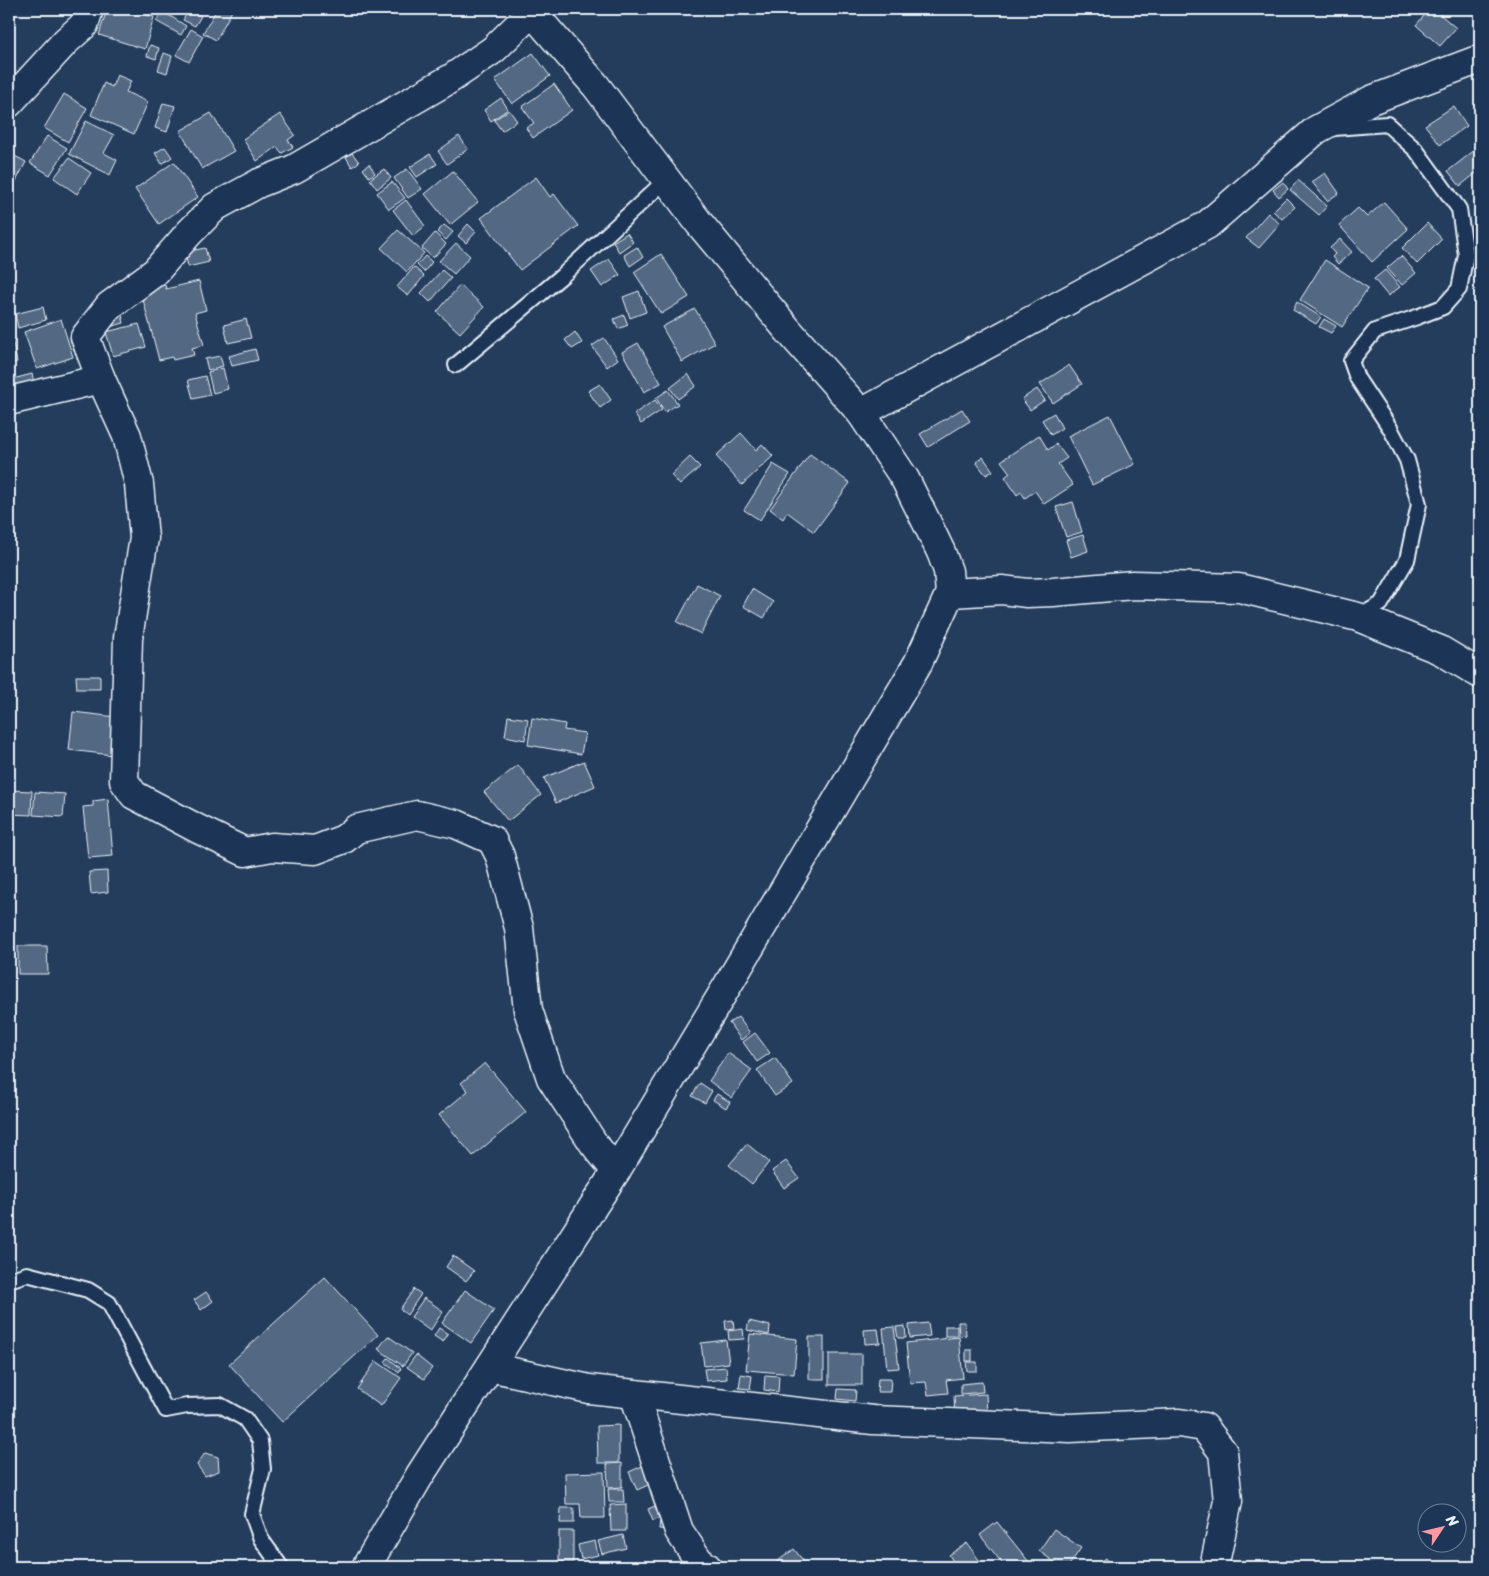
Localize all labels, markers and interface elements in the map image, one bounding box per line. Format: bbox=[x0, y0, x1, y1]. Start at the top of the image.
north arrow bbox=[1416, 1504, 1466, 1554]
text: N bbox=[1439, 1509, 1465, 1532]

